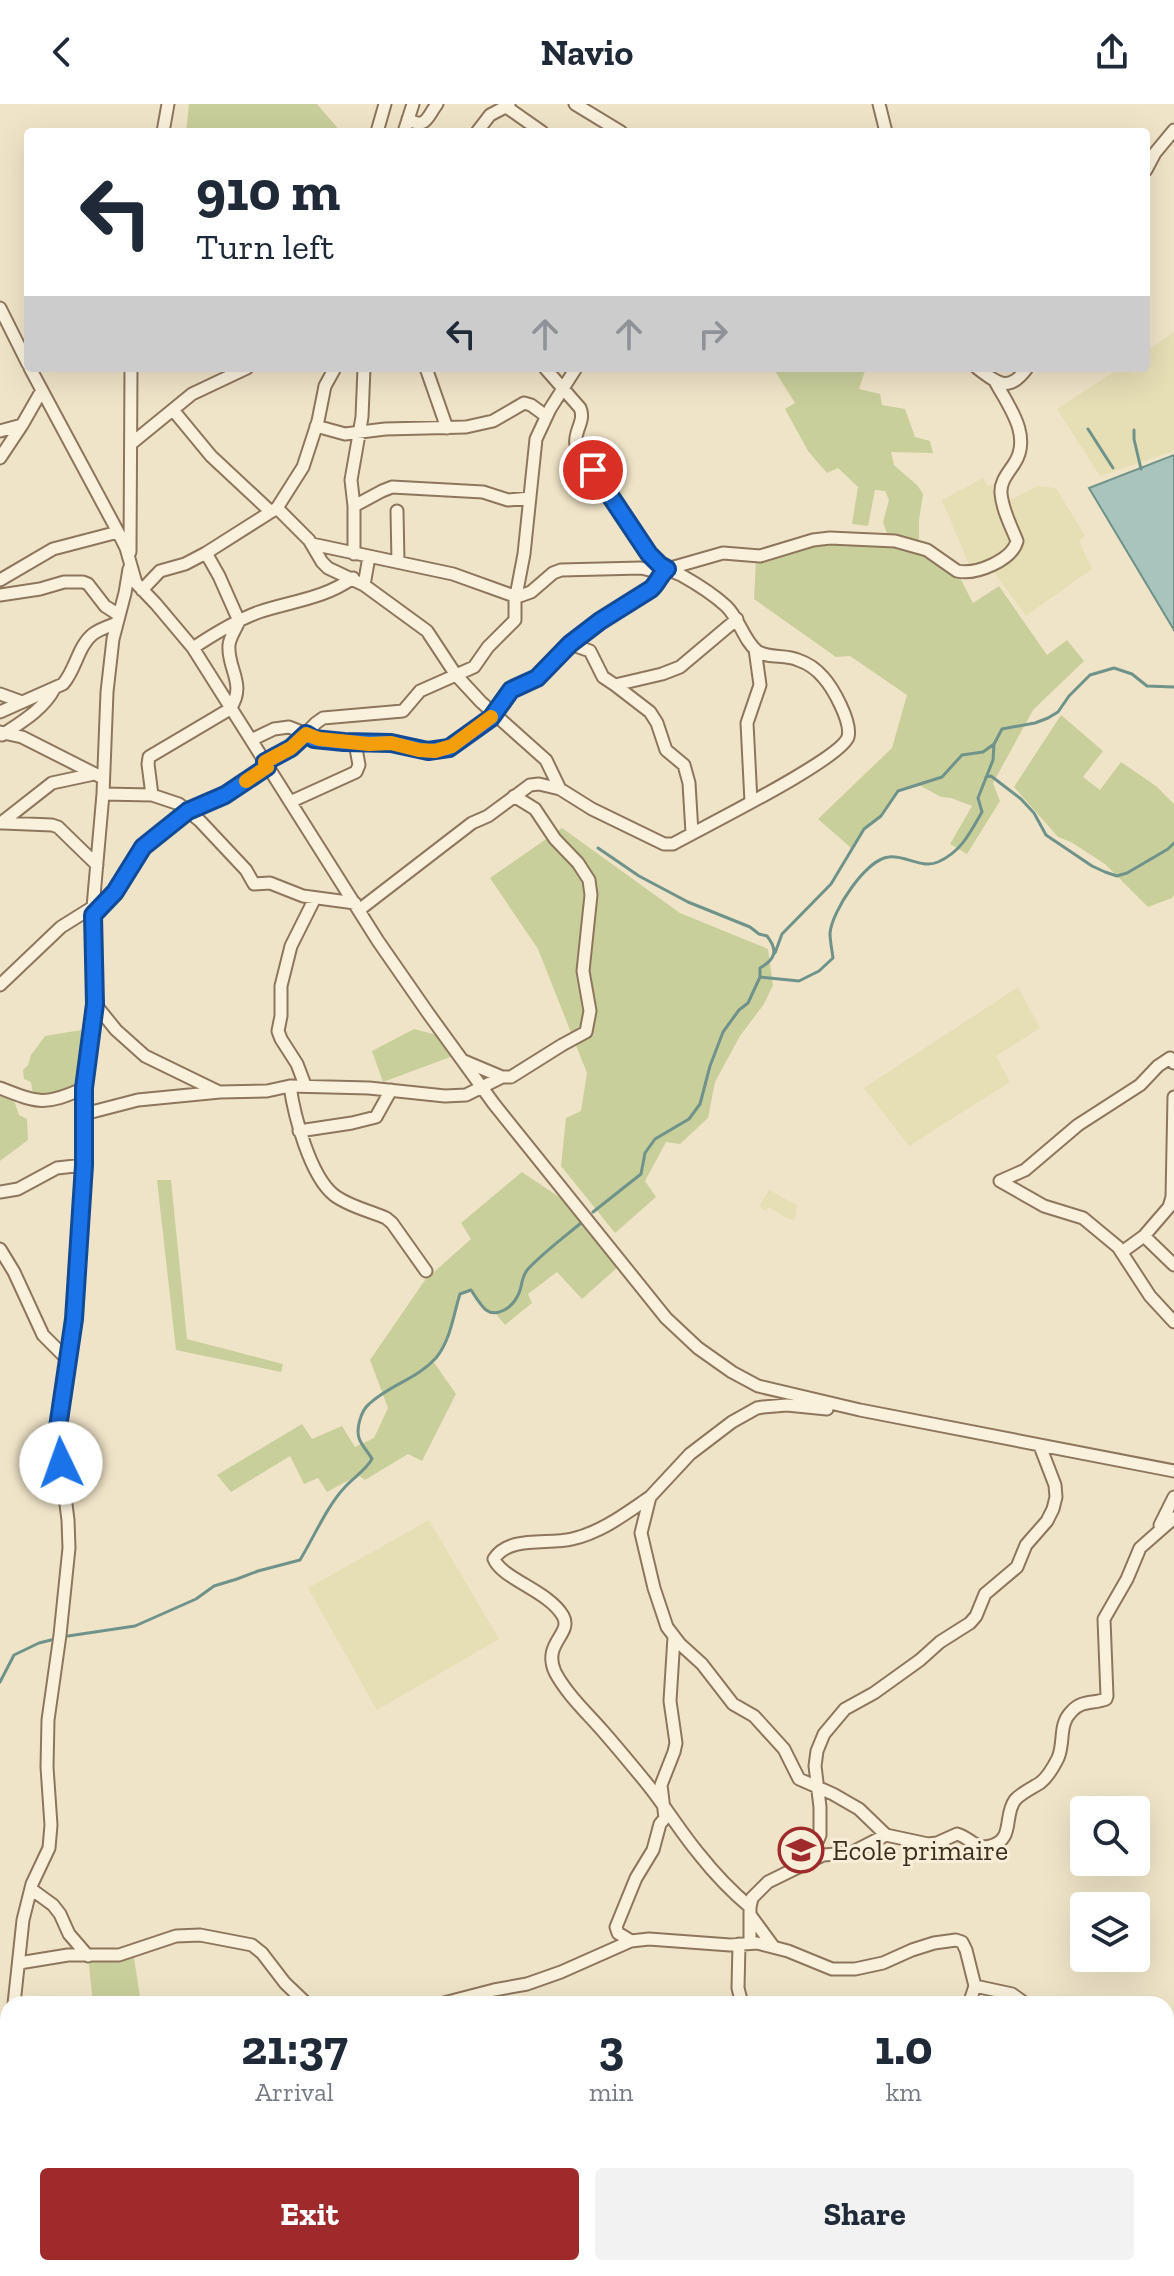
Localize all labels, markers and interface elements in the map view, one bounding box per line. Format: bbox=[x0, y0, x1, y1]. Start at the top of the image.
icon: back bbox=[40, 30, 84, 74]
icon: share bbox=[1090, 30, 1134, 74]
text: Navio bbox=[541, 31, 633, 74]
text: 910 m bbox=[196, 157, 340, 224]
icon: left bbox=[64, 160, 168, 264]
text: Turn left bbox=[196, 225, 334, 268]
icon: left bbox=[439, 312, 483, 356]
icon: ahead bbox=[523, 312, 567, 356]
icon: ahead bbox=[607, 312, 651, 356]
icon: right bbox=[691, 312, 735, 356]
pin bbox=[559, 436, 627, 504]
icon: arrive bbox=[571, 448, 615, 492]
position arrow bbox=[19, 1421, 103, 1505]
map controls bbox=[1070, 1796, 1150, 1972]
button: search bbox=[1070, 1796, 1150, 1876]
school or university icon: Ecole primaire bbox=[777, 1826, 825, 1874]
place label: Ecole primaire bbox=[832, 1834, 1008, 1867]
button: layers bbox=[1070, 1892, 1150, 1972]
text: 21:37 bbox=[241, 2019, 348, 2076]
text: 3 bbox=[598, 2019, 624, 2076]
text: 1.0 bbox=[875, 2019, 933, 2076]
text: Arrival bbox=[255, 2076, 334, 2108]
text: min bbox=[589, 2076, 634, 2108]
text: km bbox=[886, 2076, 922, 2108]
button: Exit bbox=[40, 2168, 579, 2260]
button: Share bbox=[595, 2168, 1134, 2260]

